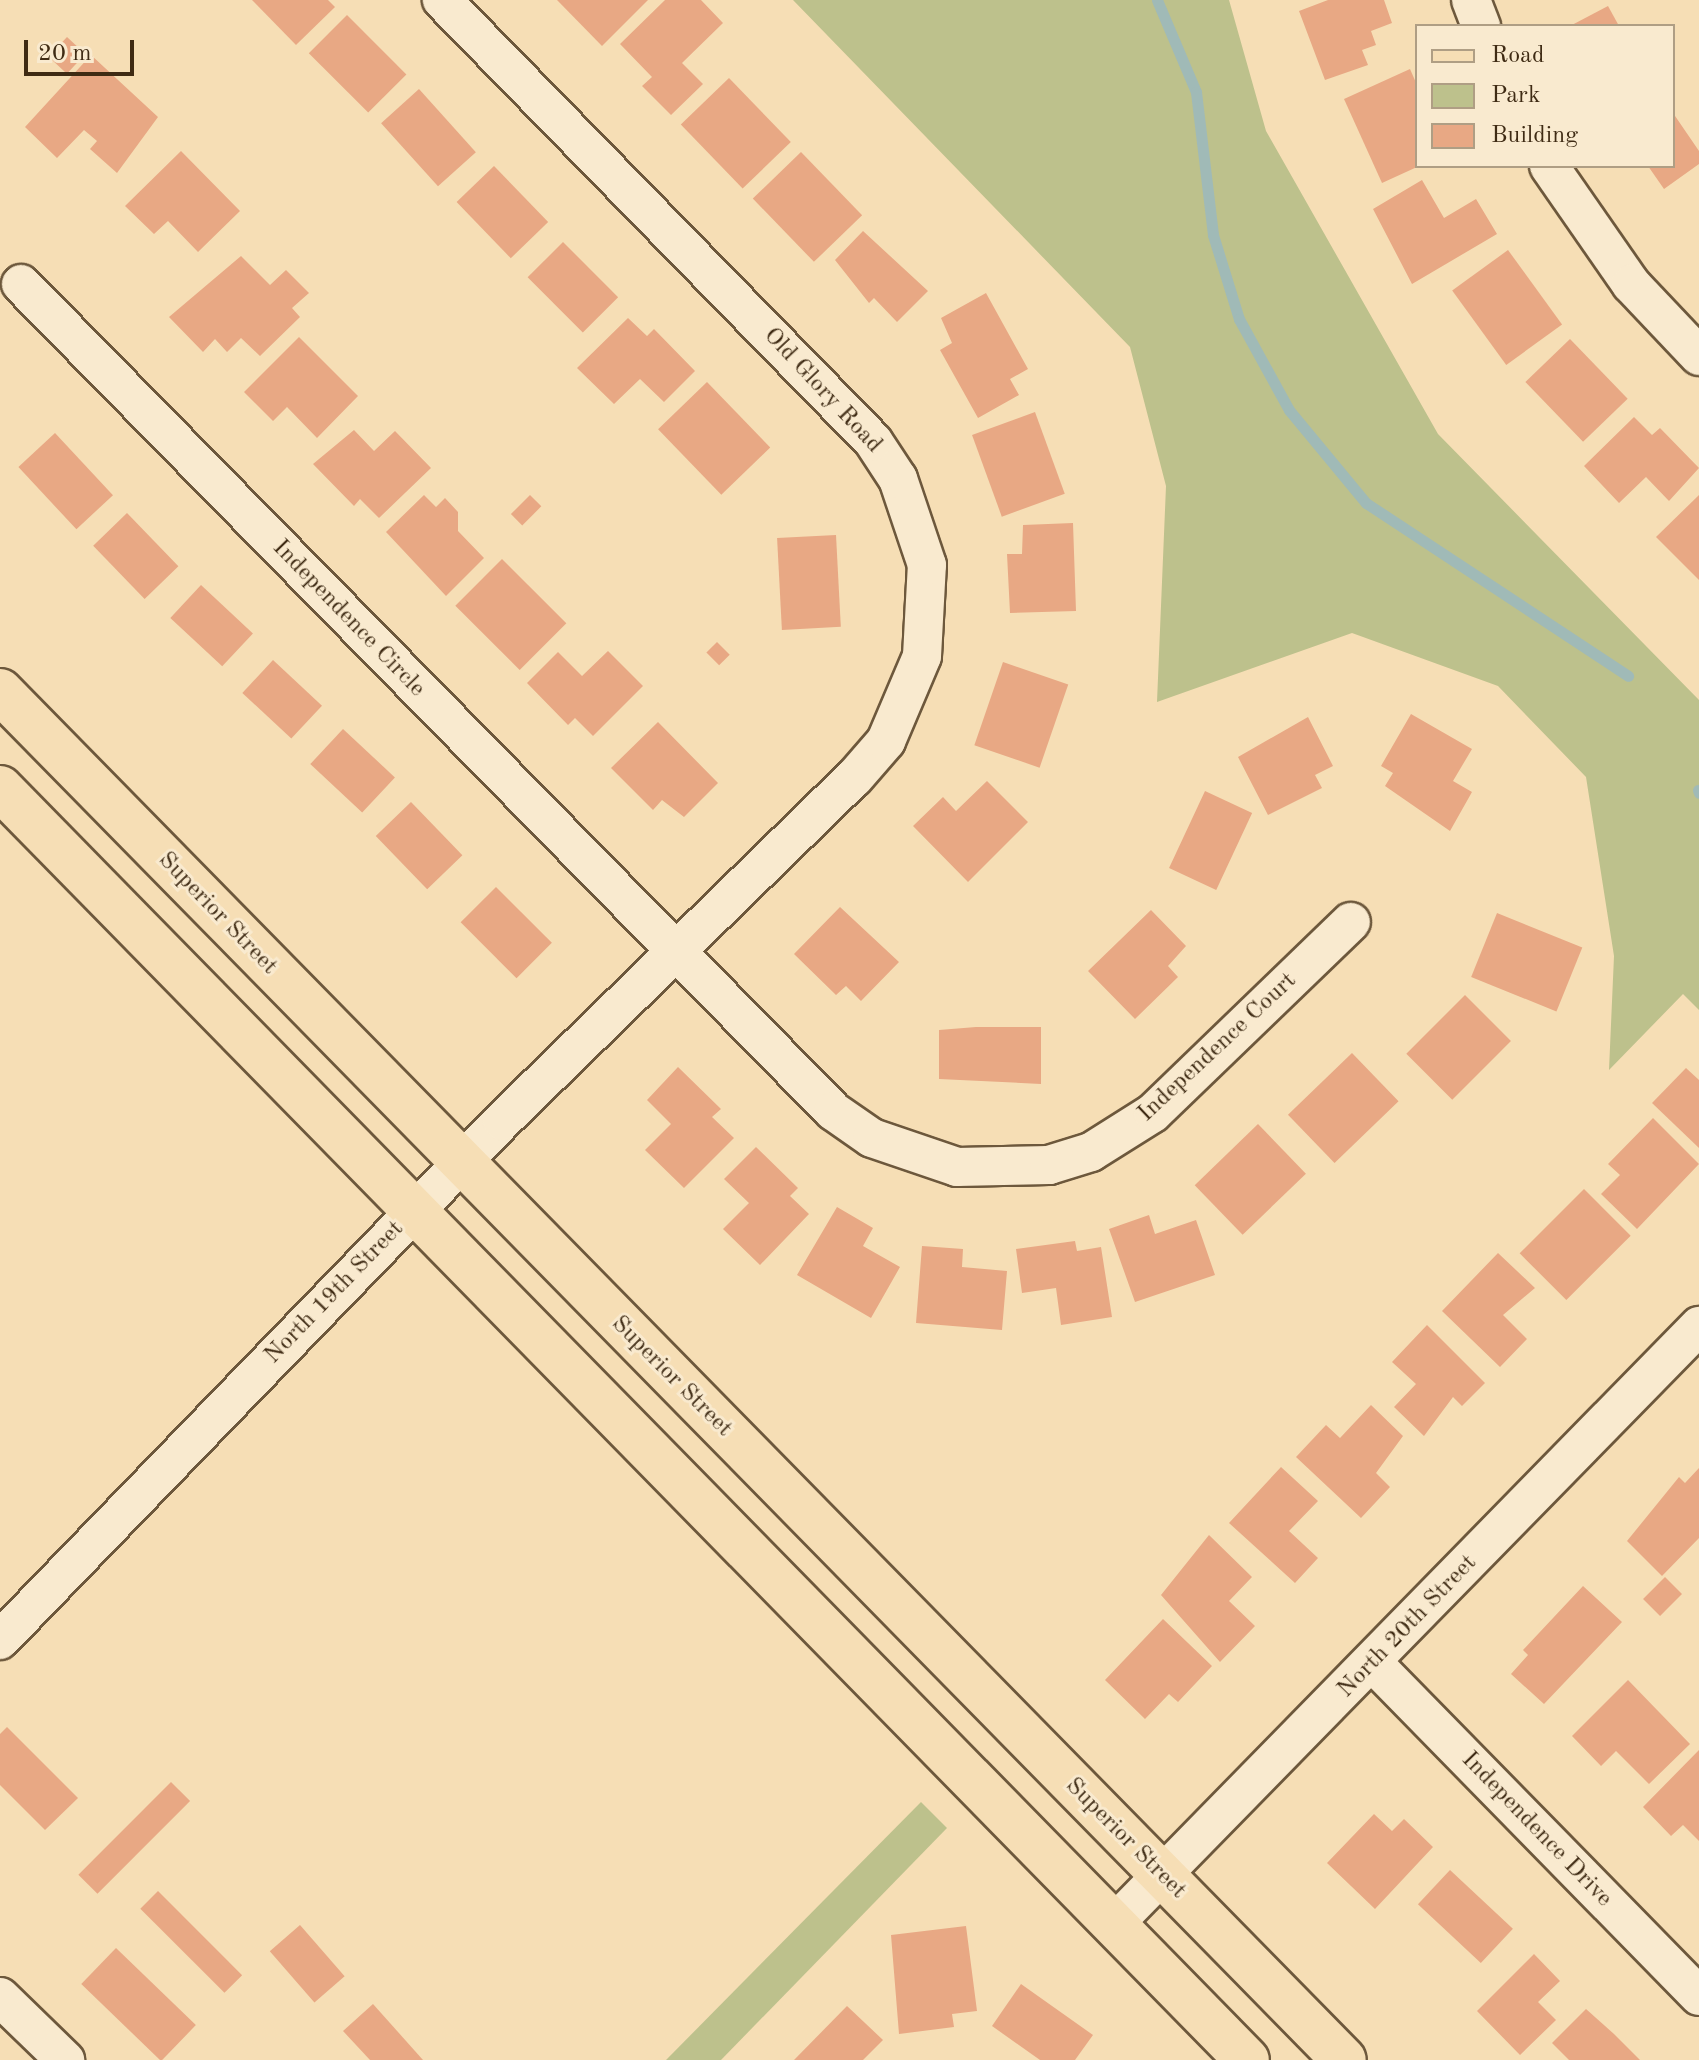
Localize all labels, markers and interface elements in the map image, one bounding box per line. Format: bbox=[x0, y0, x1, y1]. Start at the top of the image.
scale bar bbox=[28, 24, 138, 74]
legend bbox=[1415, 24, 1675, 168]
text: 20 m bbox=[38, 42, 92, 66]
text: Road bbox=[1491, 44, 1544, 68]
text: Park bbox=[1491, 84, 1540, 108]
text: Building bbox=[1491, 124, 1578, 148]
street label: Old Glory Road bbox=[757, 322, 887, 460]
street label: Independence Circle bbox=[266, 534, 430, 704]
street label: Superior Street bbox=[151, 847, 283, 981]
street label: Independence Court bbox=[1133, 967, 1303, 1129]
street label: North 19th Street bbox=[259, 1215, 411, 1371]
street label: Superior Street bbox=[604, 1310, 738, 1444]
street label: North 20th Street bbox=[1332, 1549, 1484, 1705]
street label: Independence Drive bbox=[1455, 1746, 1617, 1914]
street label: Superior Street bbox=[1058, 1772, 1192, 1906]

